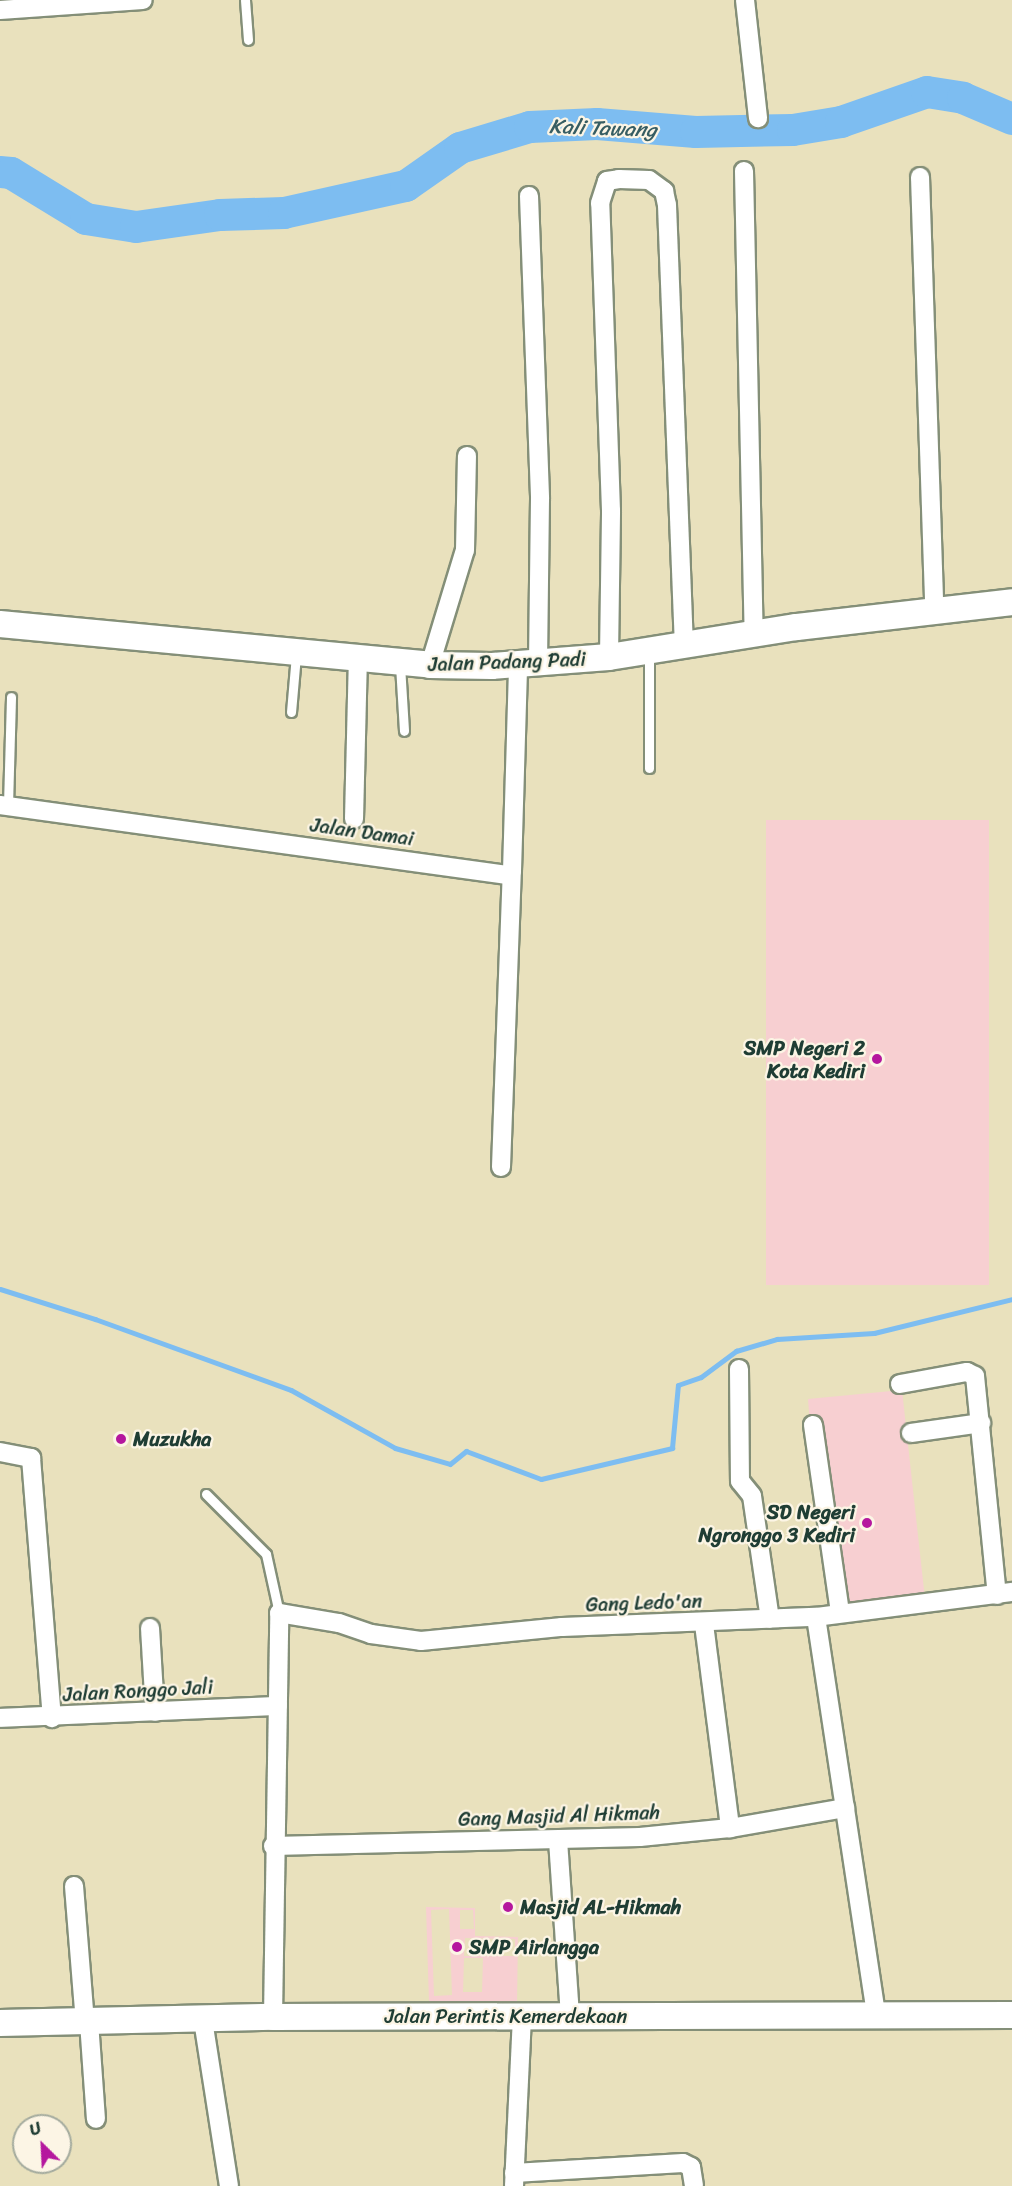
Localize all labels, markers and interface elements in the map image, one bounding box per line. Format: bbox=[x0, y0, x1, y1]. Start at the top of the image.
water label: Kali Tawang bbox=[549, 114, 657, 142]
street label: Jalan Padang Padi bbox=[428, 647, 586, 677]
street label: Jalan Damai bbox=[309, 813, 415, 851]
place label: SMP Negeri 2 Kota Kediri bbox=[744, 1036, 865, 1083]
marker: SMP Negeri 2 Kota Kediri bbox=[870, 1052, 884, 1066]
place label: Muzukha bbox=[133, 1427, 211, 1451]
marker: Muzukha bbox=[114, 1432, 128, 1446]
place label: SD Negeri Ngronggo 3 Kediri bbox=[698, 1500, 855, 1547]
marker: SD Negeri Ngronggo 3 Kediri bbox=[860, 1516, 874, 1530]
street label: Gang Ledo'an bbox=[585, 1589, 703, 1617]
street label: Jalan Ronggo Jali bbox=[62, 1675, 214, 1707]
street label: Gang Masjid Al Hikmah bbox=[458, 1800, 660, 1832]
place label: Masjid AL-Hikmah bbox=[520, 1895, 681, 1919]
marker: Masjid AL-Hikmah bbox=[501, 1900, 515, 1914]
place label: SMP Airlangga bbox=[469, 1935, 599, 1959]
marker: SMP Airlangga bbox=[450, 1940, 464, 1954]
street label: Jalan Perintis Kemerdekaan bbox=[384, 2004, 628, 2028]
north arrow bbox=[12, 2114, 72, 2174]
text: U bbox=[25, 2114, 46, 2144]

